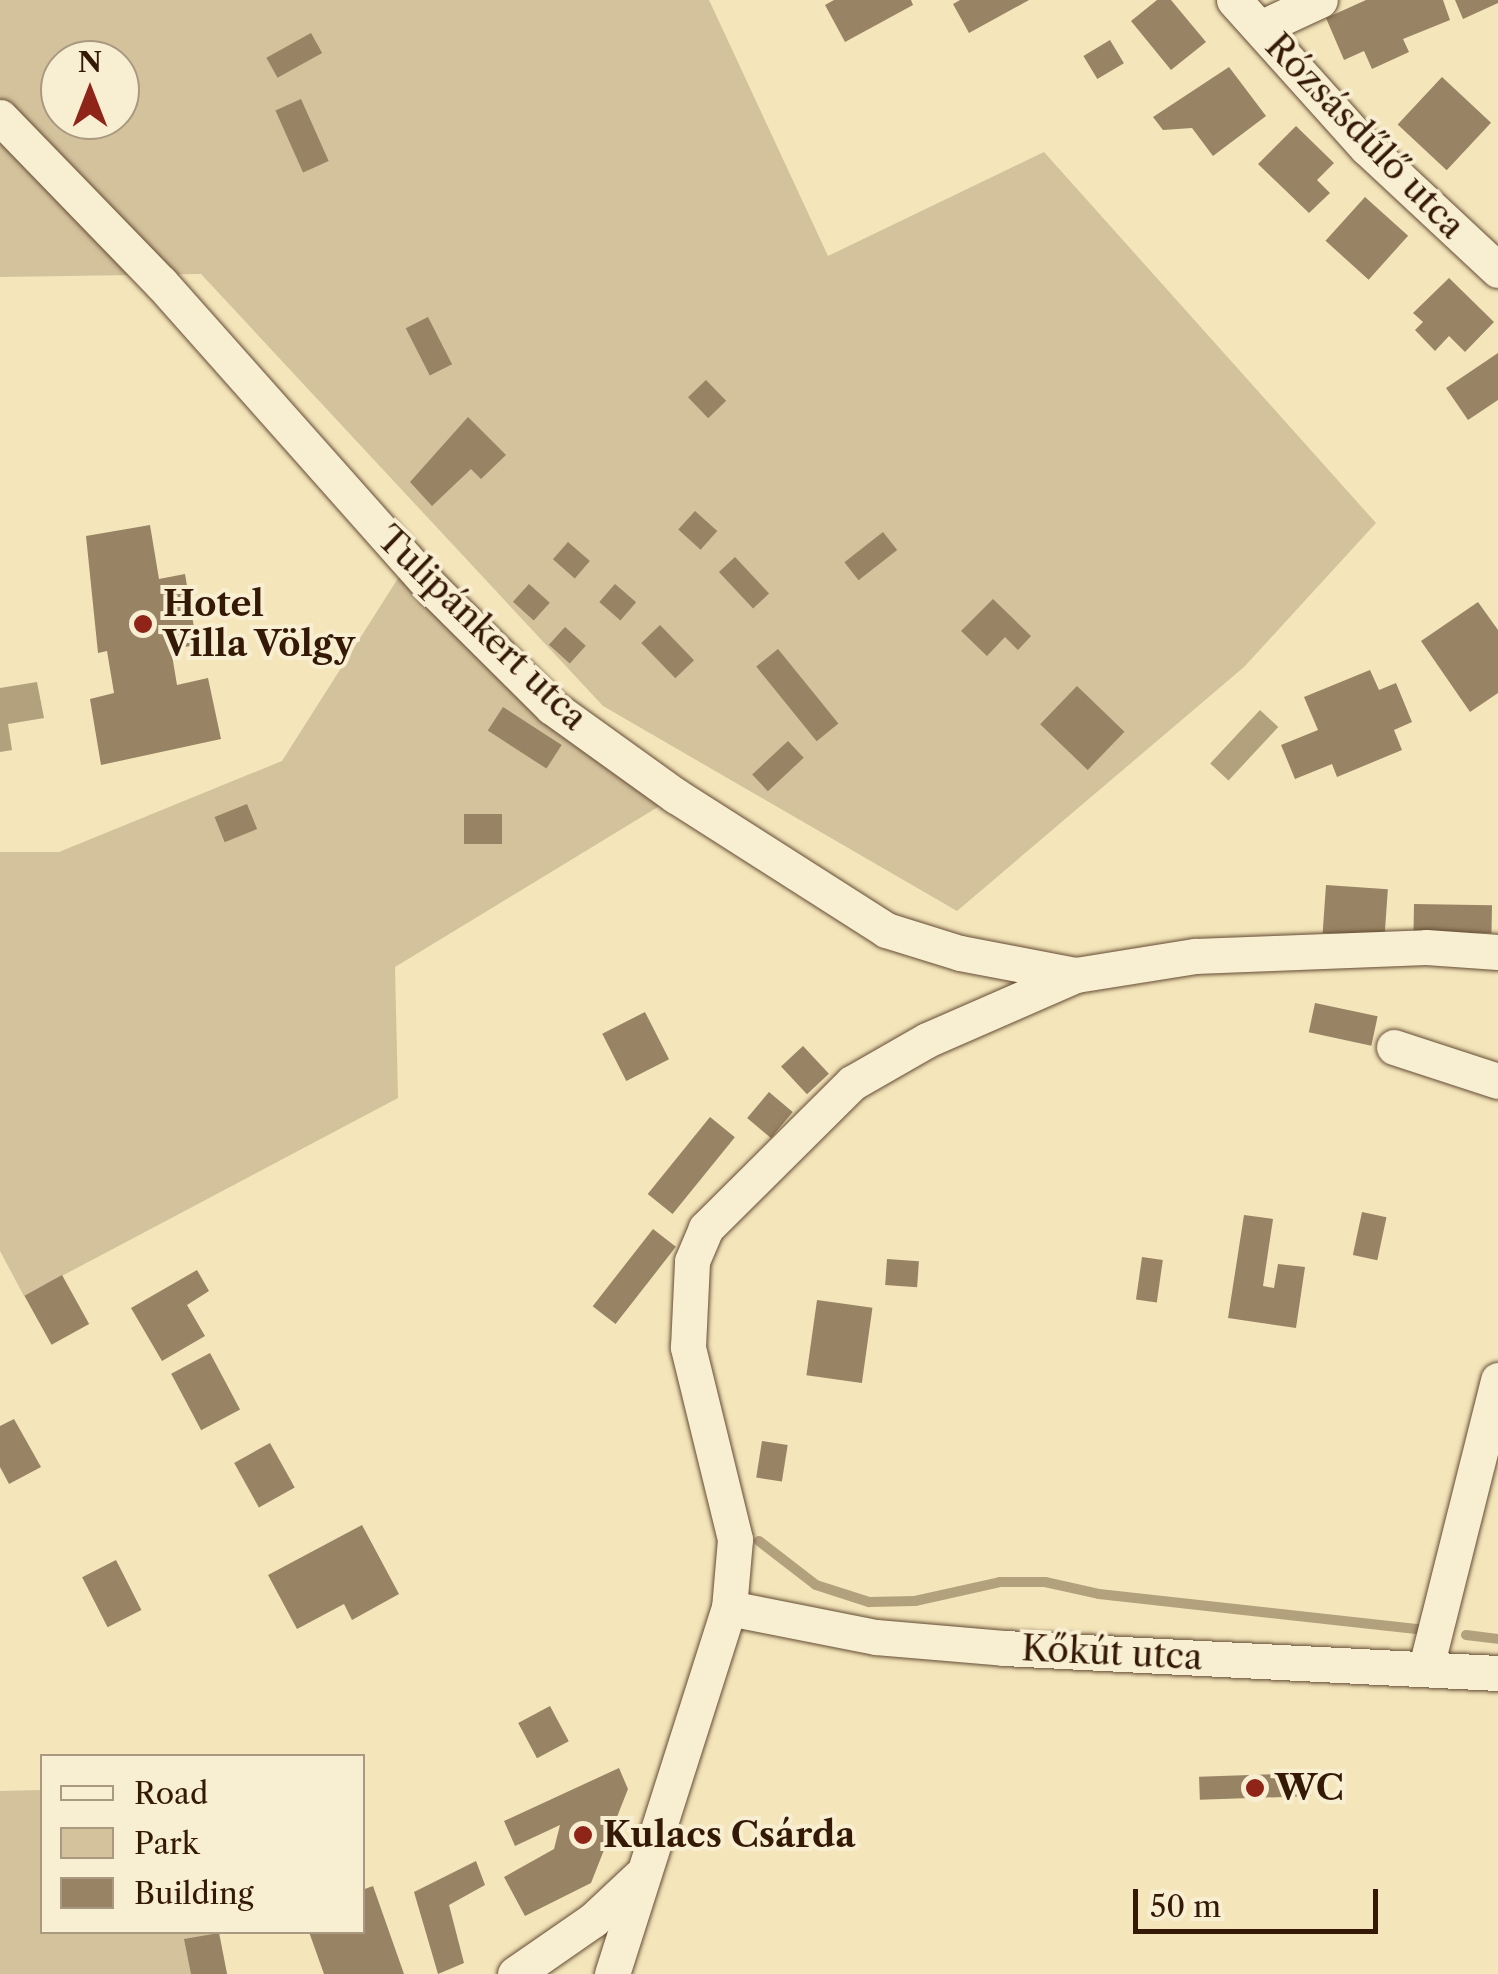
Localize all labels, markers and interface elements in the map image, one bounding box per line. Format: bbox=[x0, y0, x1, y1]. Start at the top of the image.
street label: Rózsásdűlő utca bbox=[1257, 25, 1473, 247]
north arrow bbox=[40, 40, 140, 140]
text: N bbox=[78, 45, 102, 79]
street label: Tulipánkert utca bbox=[368, 517, 596, 739]
place label: Hotel Villa Völgy bbox=[163, 583, 357, 665]
marker: Hotel Villa Völgy bbox=[132, 613, 154, 635]
street label: Kőkút utca bbox=[1020, 1627, 1204, 1679]
legend bbox=[40, 1754, 365, 1934]
place label: WC bbox=[1275, 1767, 1344, 1809]
text: Road bbox=[134, 1775, 208, 1812]
marker: WC bbox=[1244, 1777, 1266, 1799]
place label: Kulacs Csárda bbox=[603, 1814, 856, 1856]
marker: Kulacs Csárda bbox=[572, 1824, 594, 1846]
text: Park bbox=[134, 1825, 199, 1862]
scale bar bbox=[1138, 1869, 1383, 1931]
text: Building bbox=[134, 1875, 254, 1912]
text: 50 m bbox=[1150, 1888, 1221, 1925]

